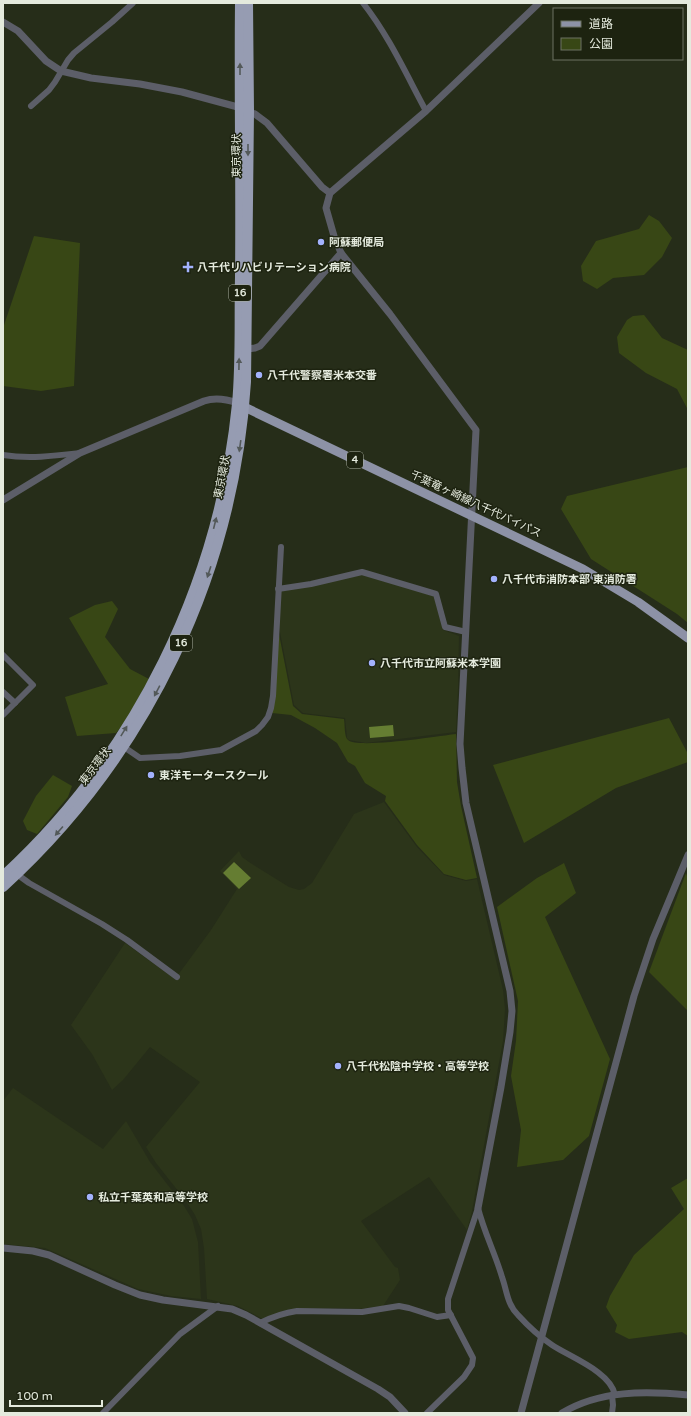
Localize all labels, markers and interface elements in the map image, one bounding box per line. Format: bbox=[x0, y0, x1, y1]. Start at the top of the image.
legend bbox=[553, 8, 683, 60]
text: 道路 bbox=[589, 17, 613, 31]
text: 公園 bbox=[589, 37, 613, 51]
one-way arrow bbox=[237, 62, 243, 75]
street label: 東京環状 bbox=[230, 133, 243, 178]
one-way arrow bbox=[245, 144, 251, 157]
place label: 阿蘇郵便局 bbox=[329, 236, 384, 249]
marker: 阿蘇郵便局 bbox=[316, 237, 326, 247]
marker: 八千代リハビリテーション病院 bbox=[182, 261, 194, 273]
place label: 八千代リハビリテーション病院 bbox=[197, 261, 351, 274]
road number: 16 bbox=[229, 285, 251, 301]
one-way arrow bbox=[235, 358, 242, 370]
place label: 八千代警察署米本交番 bbox=[267, 369, 377, 382]
marker: 八千代警察署米本交番 bbox=[254, 370, 264, 380]
one-way arrow bbox=[237, 440, 243, 452]
road number: 4 bbox=[347, 452, 363, 468]
street label: 東京環状 bbox=[211, 453, 233, 500]
street label: 千葉竜ヶ崎線八千代バイパス bbox=[409, 468, 543, 540]
one-way arrow bbox=[212, 516, 218, 528]
one-way arrow bbox=[206, 566, 212, 578]
place label: 八千代市消防本部 東消防署 bbox=[502, 573, 637, 586]
marker: 八千代市消防本部 東消防署 bbox=[489, 574, 499, 584]
road number: 16 bbox=[170, 635, 192, 651]
place label: 八千代市立阿蘇米本学園 bbox=[380, 657, 501, 670]
marker: 八千代市立阿蘇米本学園 bbox=[367, 658, 377, 668]
one-way arrow bbox=[154, 685, 160, 697]
one-way arrow bbox=[121, 725, 128, 737]
street label: 東京環状 bbox=[77, 744, 114, 787]
place label: 東洋モータースクール bbox=[159, 769, 268, 782]
marker: 東洋モータースクール bbox=[146, 770, 156, 780]
one-way arrow bbox=[54, 826, 63, 837]
place label: 八千代松陰中学校・高等学校 bbox=[346, 1060, 489, 1073]
marker: 八千代松陰中学校・高等学校 bbox=[333, 1061, 343, 1071]
place label: 私立千葉英和高等学校 bbox=[98, 1191, 208, 1204]
marker: 私立千葉英和高等学校 bbox=[85, 1192, 95, 1202]
scale bar bbox=[10, 1382, 102, 1408]
text: 100 m bbox=[16, 1389, 53, 1403]

